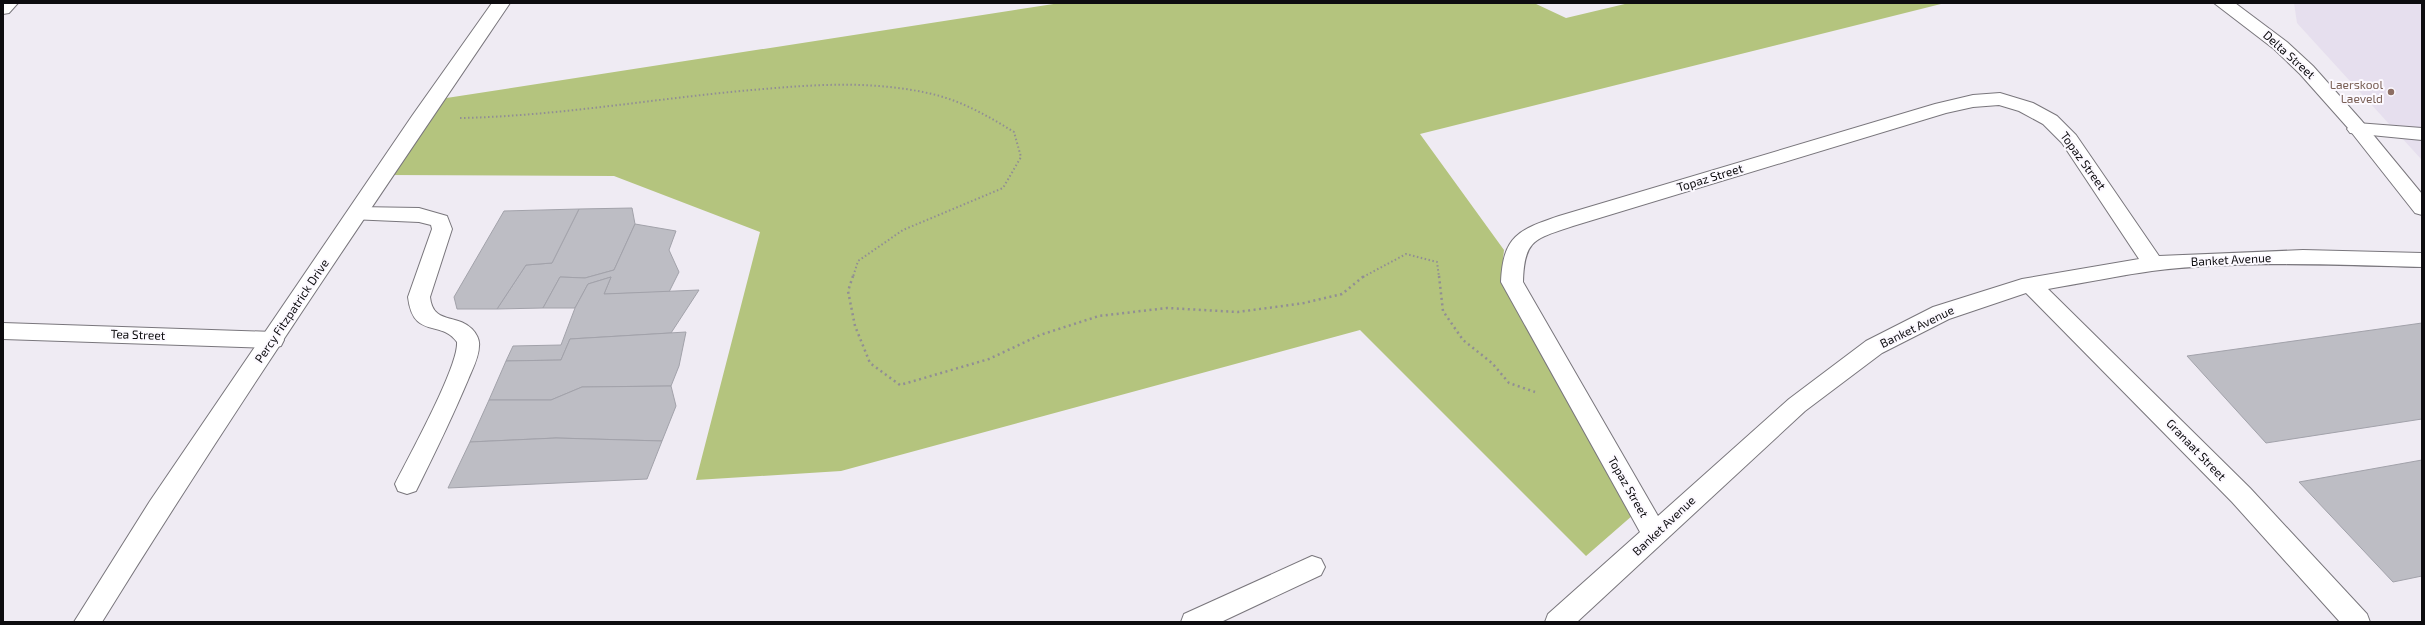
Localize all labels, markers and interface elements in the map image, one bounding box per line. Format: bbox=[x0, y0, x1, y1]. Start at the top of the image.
street label: Delta Street bbox=[2261, 27, 2319, 82]
place label: Laerskool Laeveld bbox=[2330, 77, 2383, 105]
marker: Laerskool Laeveld bbox=[2386, 87, 2396, 97]
street label: Topaz Street bbox=[2058, 129, 2110, 192]
street label: Topaz Street bbox=[1675, 160, 1745, 194]
street label: Banket Avenue bbox=[2190, 250, 2272, 268]
street label: Percy Fitzpatrick Drive bbox=[251, 256, 331, 365]
street label: Banket Avenue bbox=[1877, 302, 1956, 350]
street label: Tea Street bbox=[110, 326, 166, 342]
street label: Granaat Street bbox=[2164, 416, 2230, 483]
street label: Topaz Street bbox=[1606, 453, 1652, 520]
street label: Banket Avenue bbox=[1629, 493, 1698, 558]

